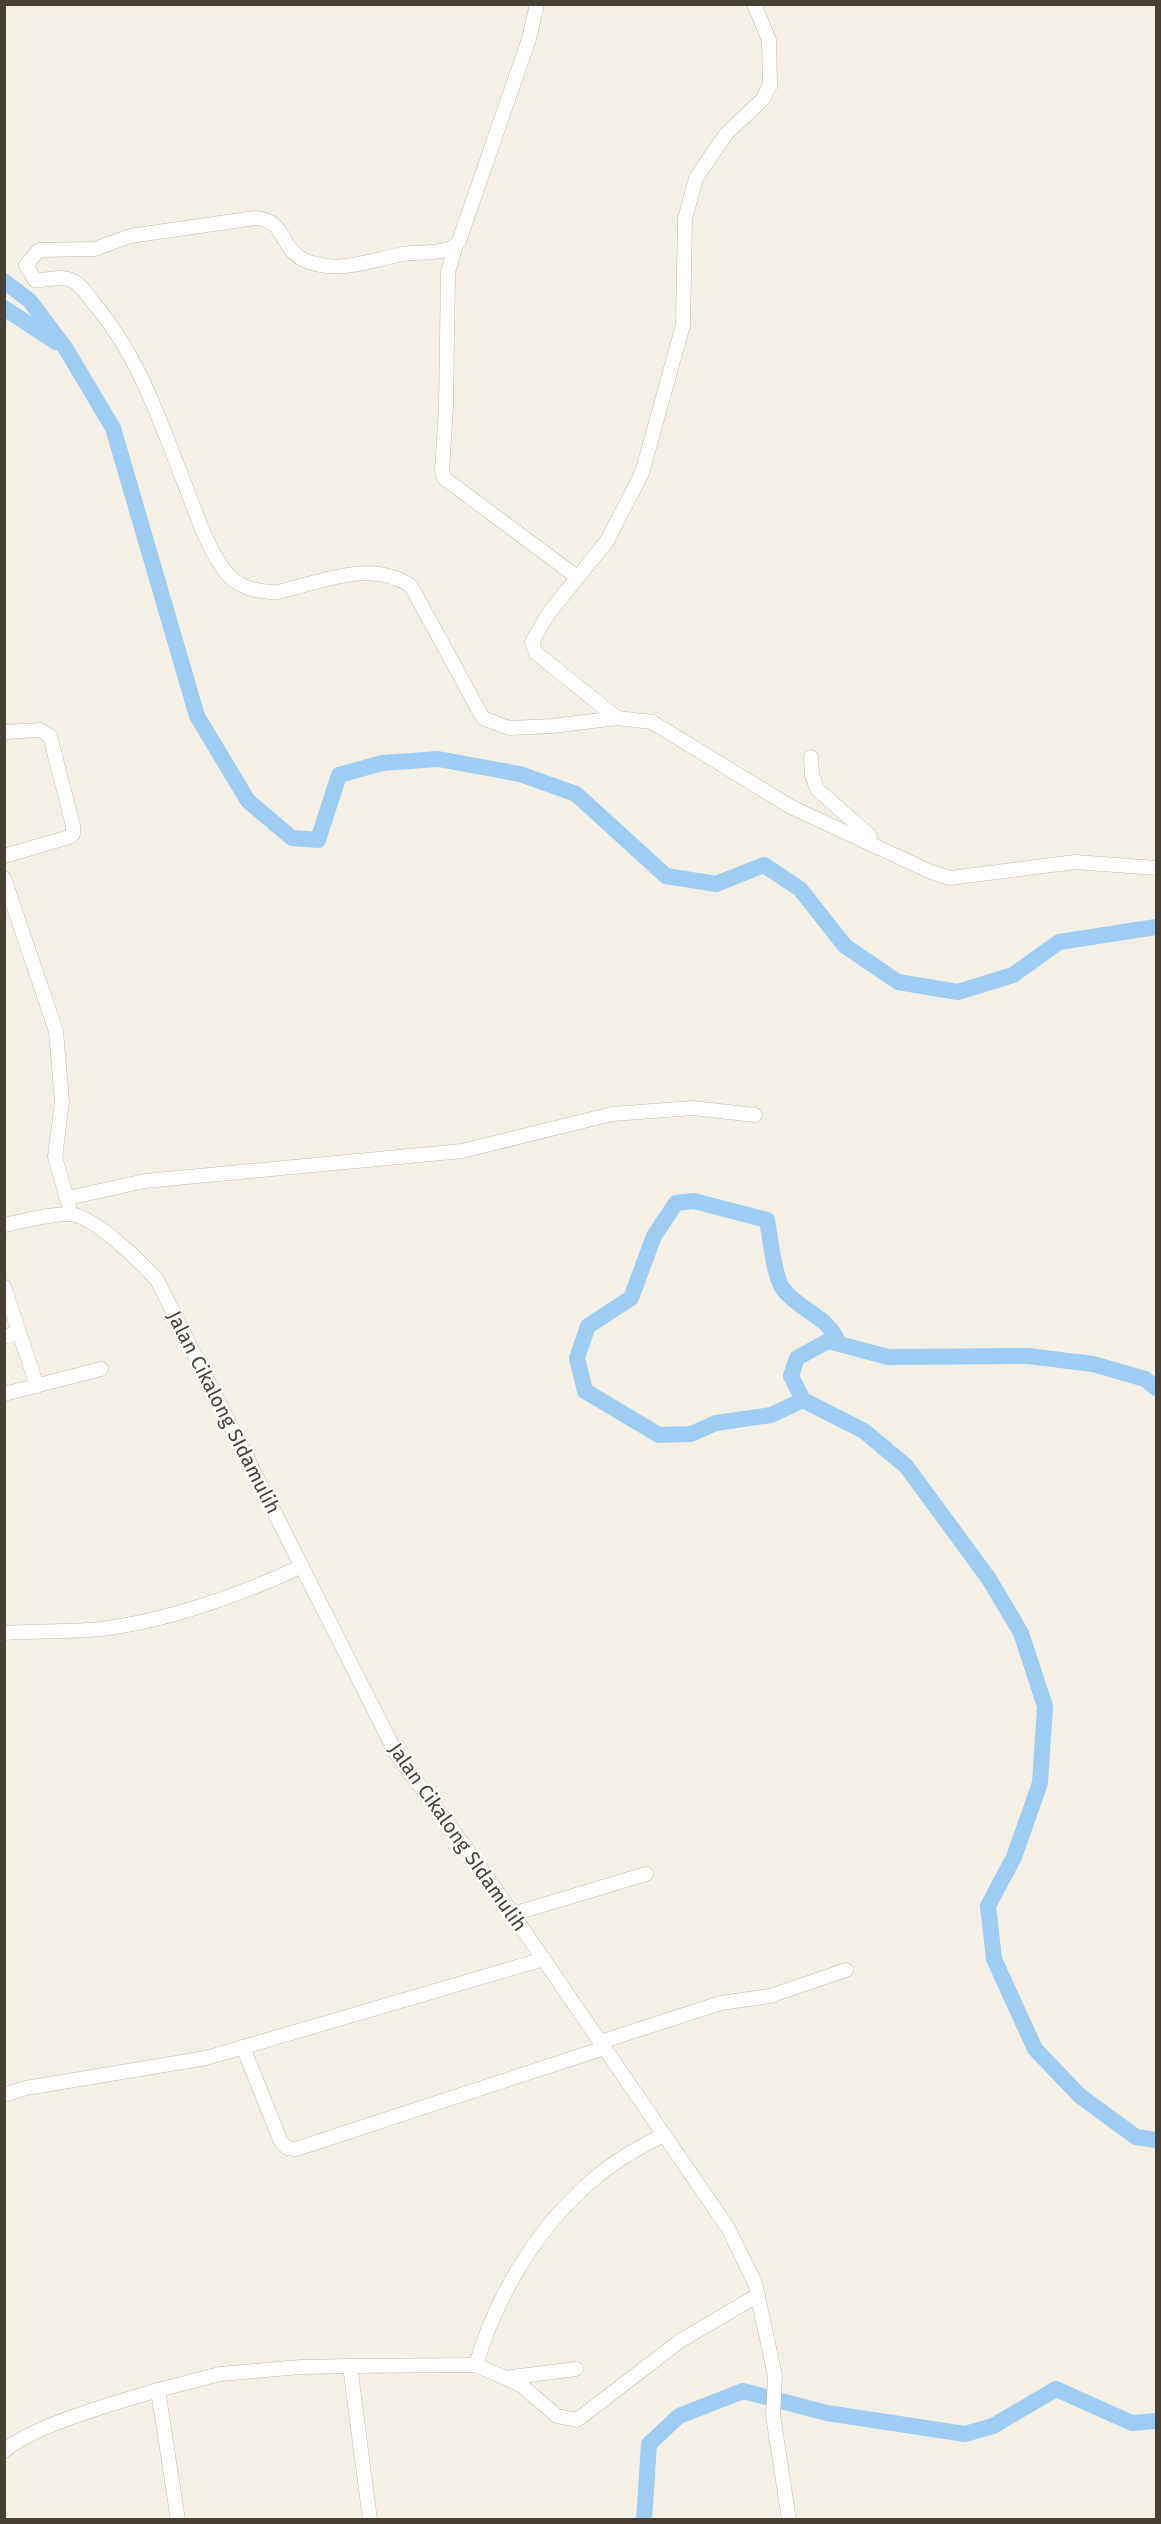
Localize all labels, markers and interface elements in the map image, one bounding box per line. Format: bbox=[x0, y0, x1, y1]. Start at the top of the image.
street label: Jalan Cikalong SIdamulih bbox=[162, 1307, 286, 1517]
street label: Jalan Cikalong SIdamulih bbox=[384, 1738, 532, 1936]

